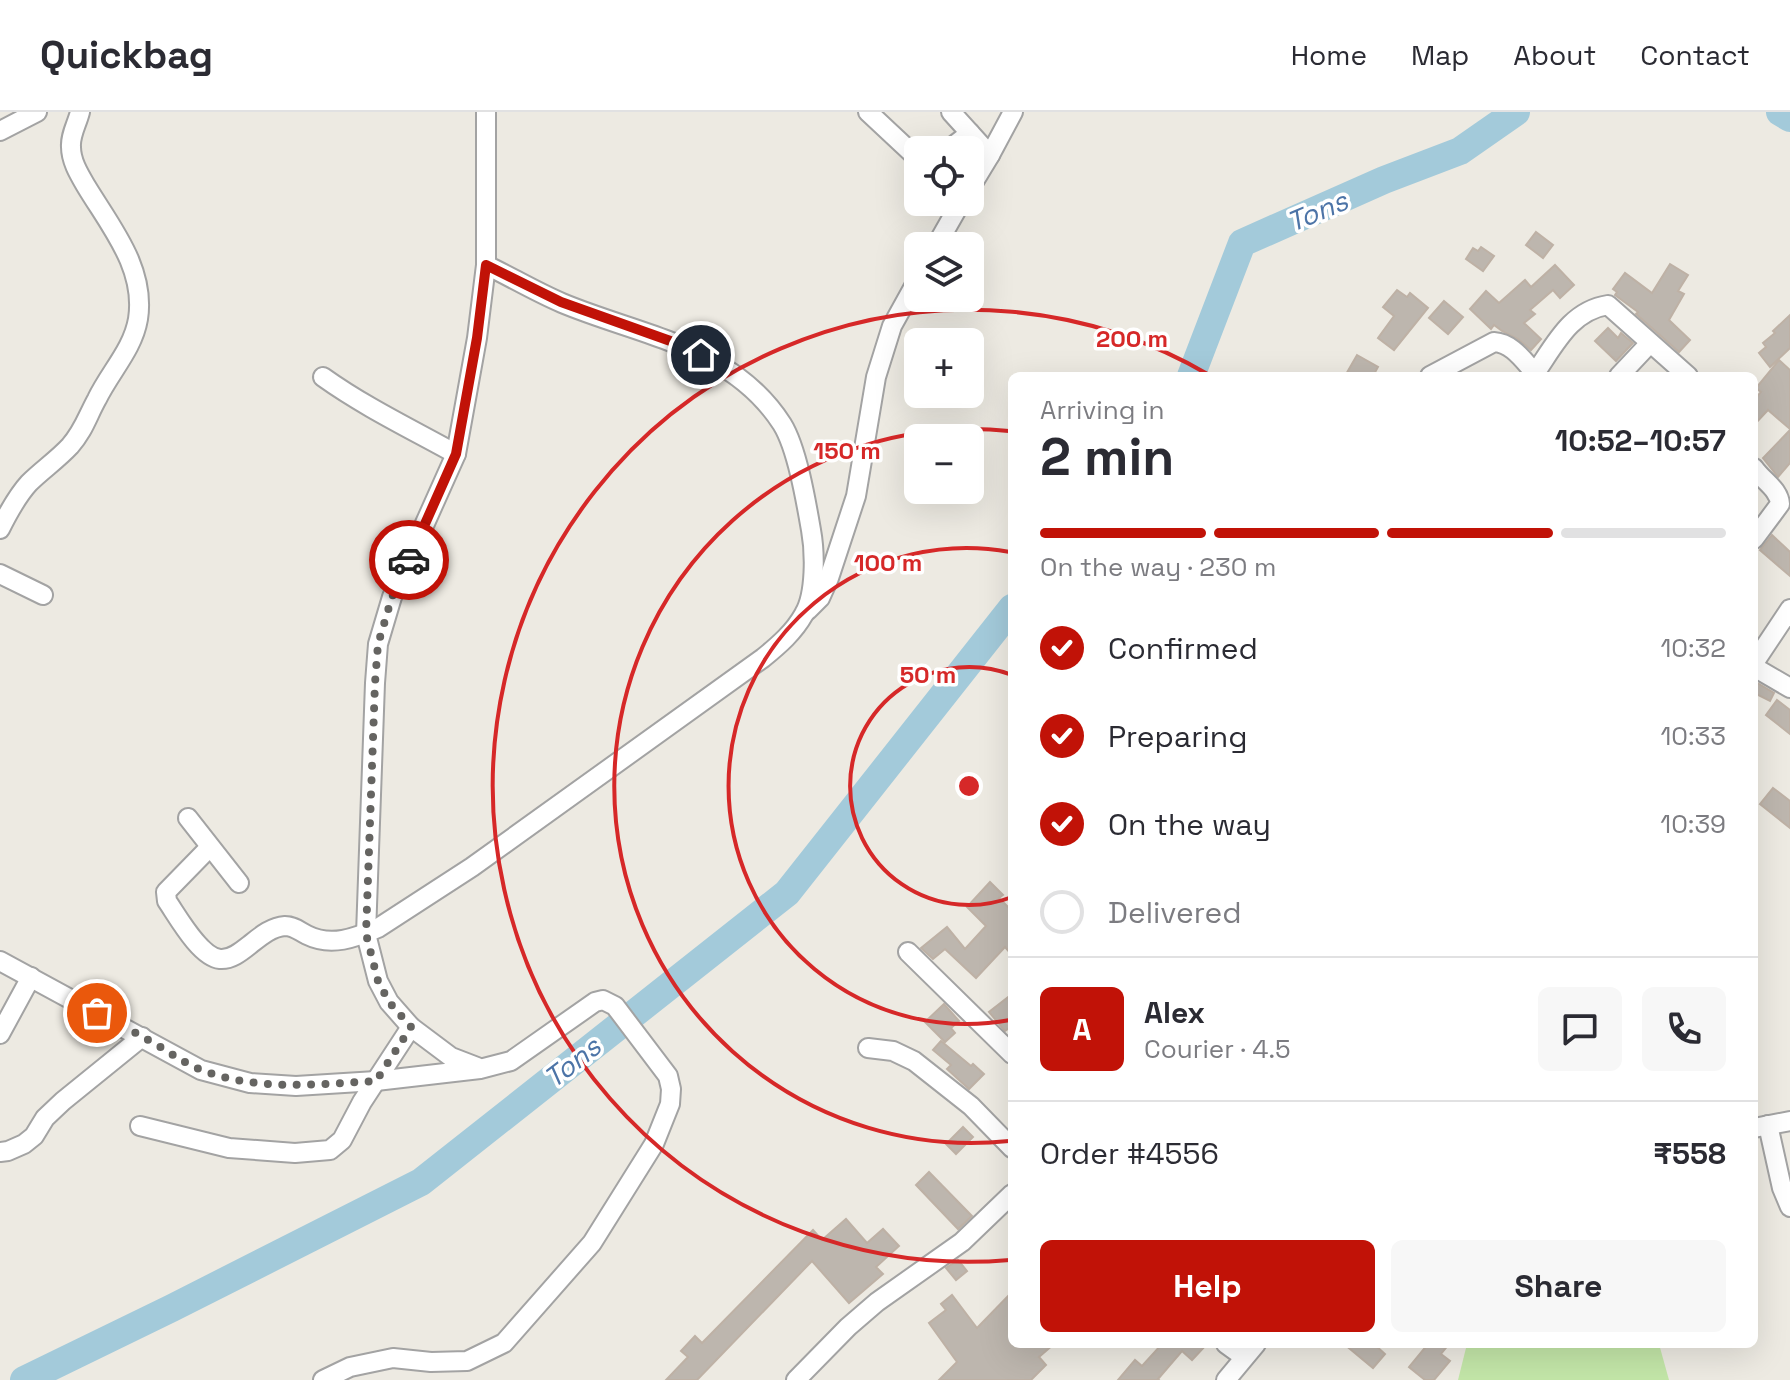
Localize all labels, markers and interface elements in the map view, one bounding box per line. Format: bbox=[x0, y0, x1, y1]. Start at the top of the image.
text: Quickbag bbox=[40, 31, 213, 79]
text: Home bbox=[1291, 37, 1367, 73]
text: Map bbox=[1411, 37, 1469, 73]
text: About bbox=[1513, 37, 1596, 73]
text: Contact bbox=[1640, 37, 1750, 73]
map controls bbox=[904, 136, 984, 504]
button: locate bbox=[904, 136, 984, 216]
water label: Tons bbox=[1281, 182, 1354, 240]
button: layers bbox=[904, 232, 984, 312]
pin bbox=[667, 321, 735, 389]
text: 200 m bbox=[1096, 323, 1168, 354]
button: + bbox=[904, 328, 984, 408]
icon: home bbox=[679, 333, 723, 377]
text: Arriving in bbox=[1040, 393, 1164, 427]
text: 10:52–10:57 bbox=[1555, 421, 1726, 460]
button: − bbox=[904, 424, 984, 504]
text: 2 min bbox=[1040, 424, 1174, 490]
text: 150 m bbox=[813, 435, 881, 466]
courier bbox=[369, 520, 449, 600]
icon: car bbox=[387, 538, 431, 582]
text: 100 m bbox=[854, 547, 922, 578]
text: On the way · 230 m bbox=[1040, 550, 1276, 584]
icon: check bbox=[1040, 626, 1084, 670]
text: Confirmed bbox=[1108, 629, 1258, 668]
text: 10:32 bbox=[1661, 631, 1726, 665]
text: 50 m bbox=[900, 659, 956, 690]
icon: check bbox=[1040, 714, 1084, 758]
text: Preparing bbox=[1108, 717, 1247, 756]
text: 10:33 bbox=[1660, 719, 1726, 753]
centre of rings bbox=[955, 772, 983, 800]
icon: check bbox=[1040, 802, 1084, 846]
text: On the way bbox=[1108, 805, 1271, 844]
text: 10:39 bbox=[1660, 807, 1726, 841]
text: Delivered bbox=[1108, 893, 1242, 932]
pin bbox=[63, 979, 131, 1047]
button: chat bbox=[1538, 987, 1622, 1071]
button: phone bbox=[1642, 987, 1726, 1071]
icon: bag bbox=[75, 991, 119, 1035]
text: Alex bbox=[1144, 993, 1205, 1032]
text: A bbox=[1072, 1010, 1092, 1049]
water label: Tons bbox=[536, 1028, 609, 1096]
text: Courier · 4.5 bbox=[1144, 1032, 1291, 1066]
text: Order #4556 bbox=[1040, 1134, 1219, 1173]
text: ₹558 bbox=[1653, 1134, 1726, 1173]
button: Help bbox=[1040, 1240, 1375, 1332]
button: Share bbox=[1391, 1240, 1726, 1332]

